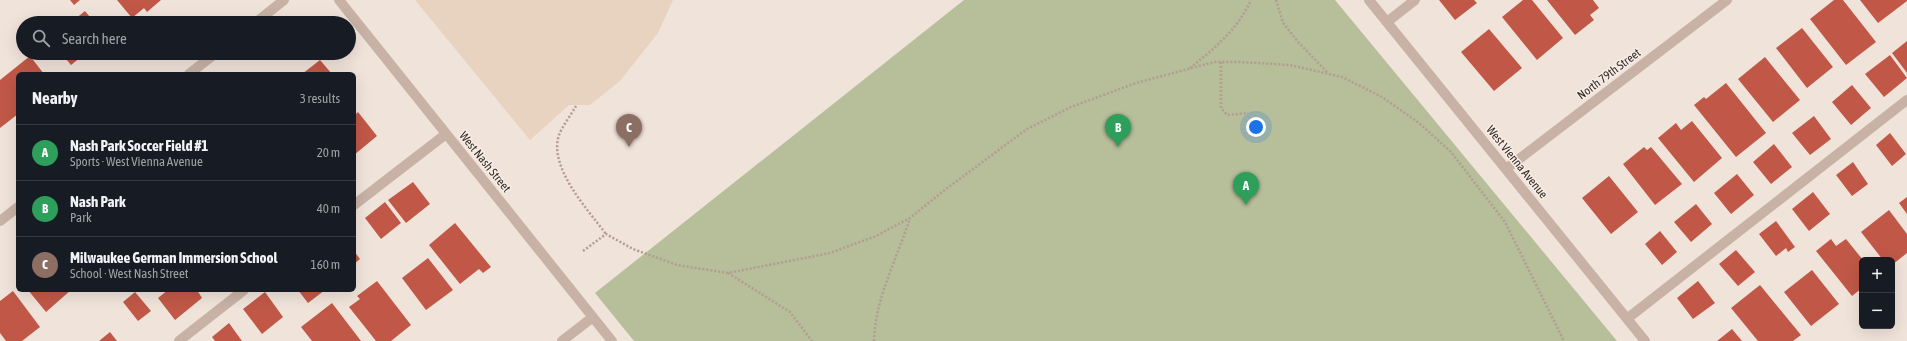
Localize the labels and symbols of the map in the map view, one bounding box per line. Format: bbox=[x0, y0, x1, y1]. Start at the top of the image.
street label: North 79th Street bbox=[1575, 45, 1644, 102]
pin: C bbox=[616, 114, 642, 147]
pin: B bbox=[1105, 114, 1131, 147]
your location bbox=[1246, 117, 1266, 137]
street label: West Vienna Avenue bbox=[1483, 123, 1551, 201]
street label: West Nash Street bbox=[456, 129, 514, 196]
pin: A bbox=[1233, 172, 1259, 205]

